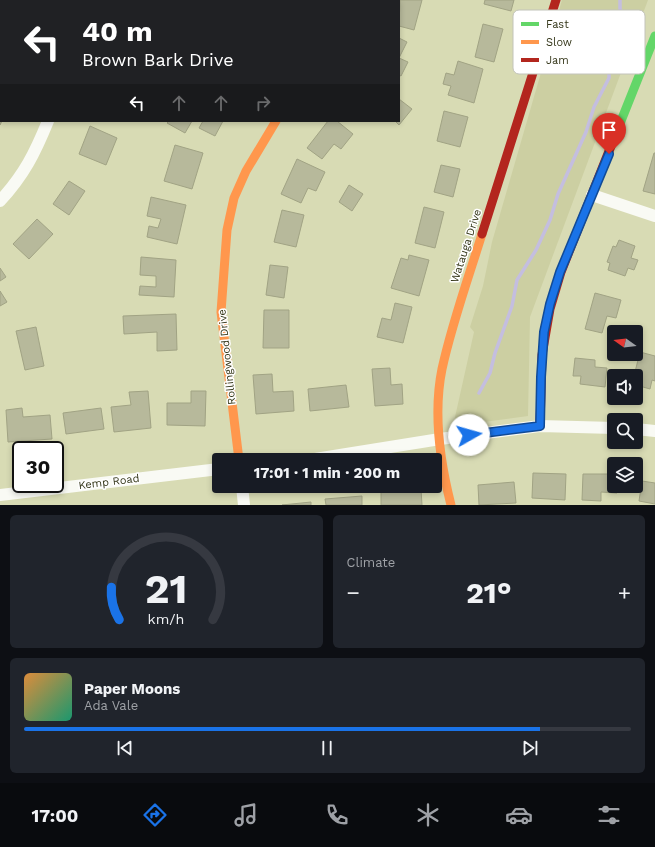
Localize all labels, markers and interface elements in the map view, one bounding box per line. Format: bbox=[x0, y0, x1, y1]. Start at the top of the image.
legend bbox=[513, 10, 645, 74]
text: 40 m bbox=[82, 15, 152, 48]
icon: left bbox=[16, 16, 68, 68]
text: Fast bbox=[546, 18, 569, 31]
text: Slow bbox=[546, 36, 572, 49]
text: Brown Bark Drive bbox=[82, 49, 234, 70]
text: Jam bbox=[546, 54, 569, 67]
icon: left bbox=[126, 92, 148, 114]
icon: ahead bbox=[168, 92, 190, 114]
icon: ahead bbox=[210, 92, 232, 114]
icon: right bbox=[252, 92, 274, 114]
pin bbox=[592, 113, 626, 154]
icon: arrive bbox=[598, 119, 620, 141]
street label: Watauga Drive bbox=[448, 208, 484, 284]
street label: Rollingwood Drive bbox=[216, 308, 238, 406]
north arrow bbox=[607, 325, 643, 361]
map controls bbox=[607, 325, 643, 493]
button: sound bbox=[607, 369, 643, 405]
button: search bbox=[607, 413, 643, 449]
position arrow bbox=[448, 414, 490, 456]
speed limit sign: 30 bbox=[12, 441, 64, 493]
button: layers bbox=[607, 457, 643, 493]
text: 17:01 · 1 min · 200 m bbox=[254, 464, 400, 482]
street label: Kemp Road bbox=[78, 472, 140, 492]
text: Climate bbox=[347, 555, 395, 570]
text: 21 bbox=[145, 563, 188, 612]
text: 21° bbox=[466, 575, 512, 610]
text: − bbox=[347, 580, 360, 605]
text: + bbox=[618, 580, 631, 605]
text: km/h bbox=[148, 610, 185, 626]
text: Paper Moons bbox=[84, 680, 180, 698]
text: Ada Vale bbox=[84, 698, 138, 713]
icon: previous bbox=[114, 737, 136, 759]
icon: pause bbox=[316, 737, 338, 759]
icon: next bbox=[519, 737, 541, 759]
icon: directions bbox=[141, 801, 169, 829]
icon: music bbox=[232, 801, 260, 829]
icon: phone bbox=[323, 801, 351, 829]
icon: climate bbox=[414, 801, 442, 829]
icon: car bbox=[505, 801, 533, 829]
icon: filters bbox=[595, 801, 623, 829]
text: 17:00 bbox=[31, 805, 78, 826]

